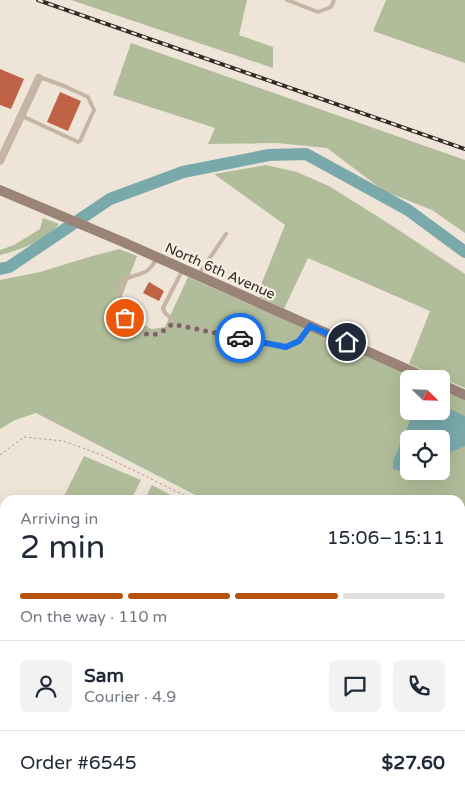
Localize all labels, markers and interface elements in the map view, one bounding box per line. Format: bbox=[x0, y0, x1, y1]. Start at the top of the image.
street label: North 6th Avenue bbox=[162, 239, 278, 303]
pin bbox=[104, 297, 146, 339]
icon: bag bbox=[111, 304, 139, 332]
courier bbox=[215, 313, 265, 363]
pin bbox=[326, 321, 368, 363]
icon: car bbox=[226, 324, 254, 352]
icon: home bbox=[333, 328, 361, 356]
north arrow bbox=[400, 370, 450, 420]
map controls bbox=[400, 370, 450, 480]
button: locate bbox=[400, 430, 450, 480]
text: Arriving in bbox=[20, 509, 98, 529]
text: 15:06–15:11 bbox=[327, 527, 445, 549]
text: 2 min bbox=[20, 529, 105, 567]
text: On the way · 110 m bbox=[20, 607, 167, 627]
button: person bbox=[20, 660, 72, 712]
button: chat bbox=[329, 660, 381, 712]
button: phone bbox=[393, 660, 445, 712]
text: Sam bbox=[84, 665, 124, 687]
text: Courier · 4.9 bbox=[84, 687, 176, 707]
text: Order #6545 bbox=[20, 752, 137, 774]
text: $27.60 bbox=[382, 752, 445, 774]

